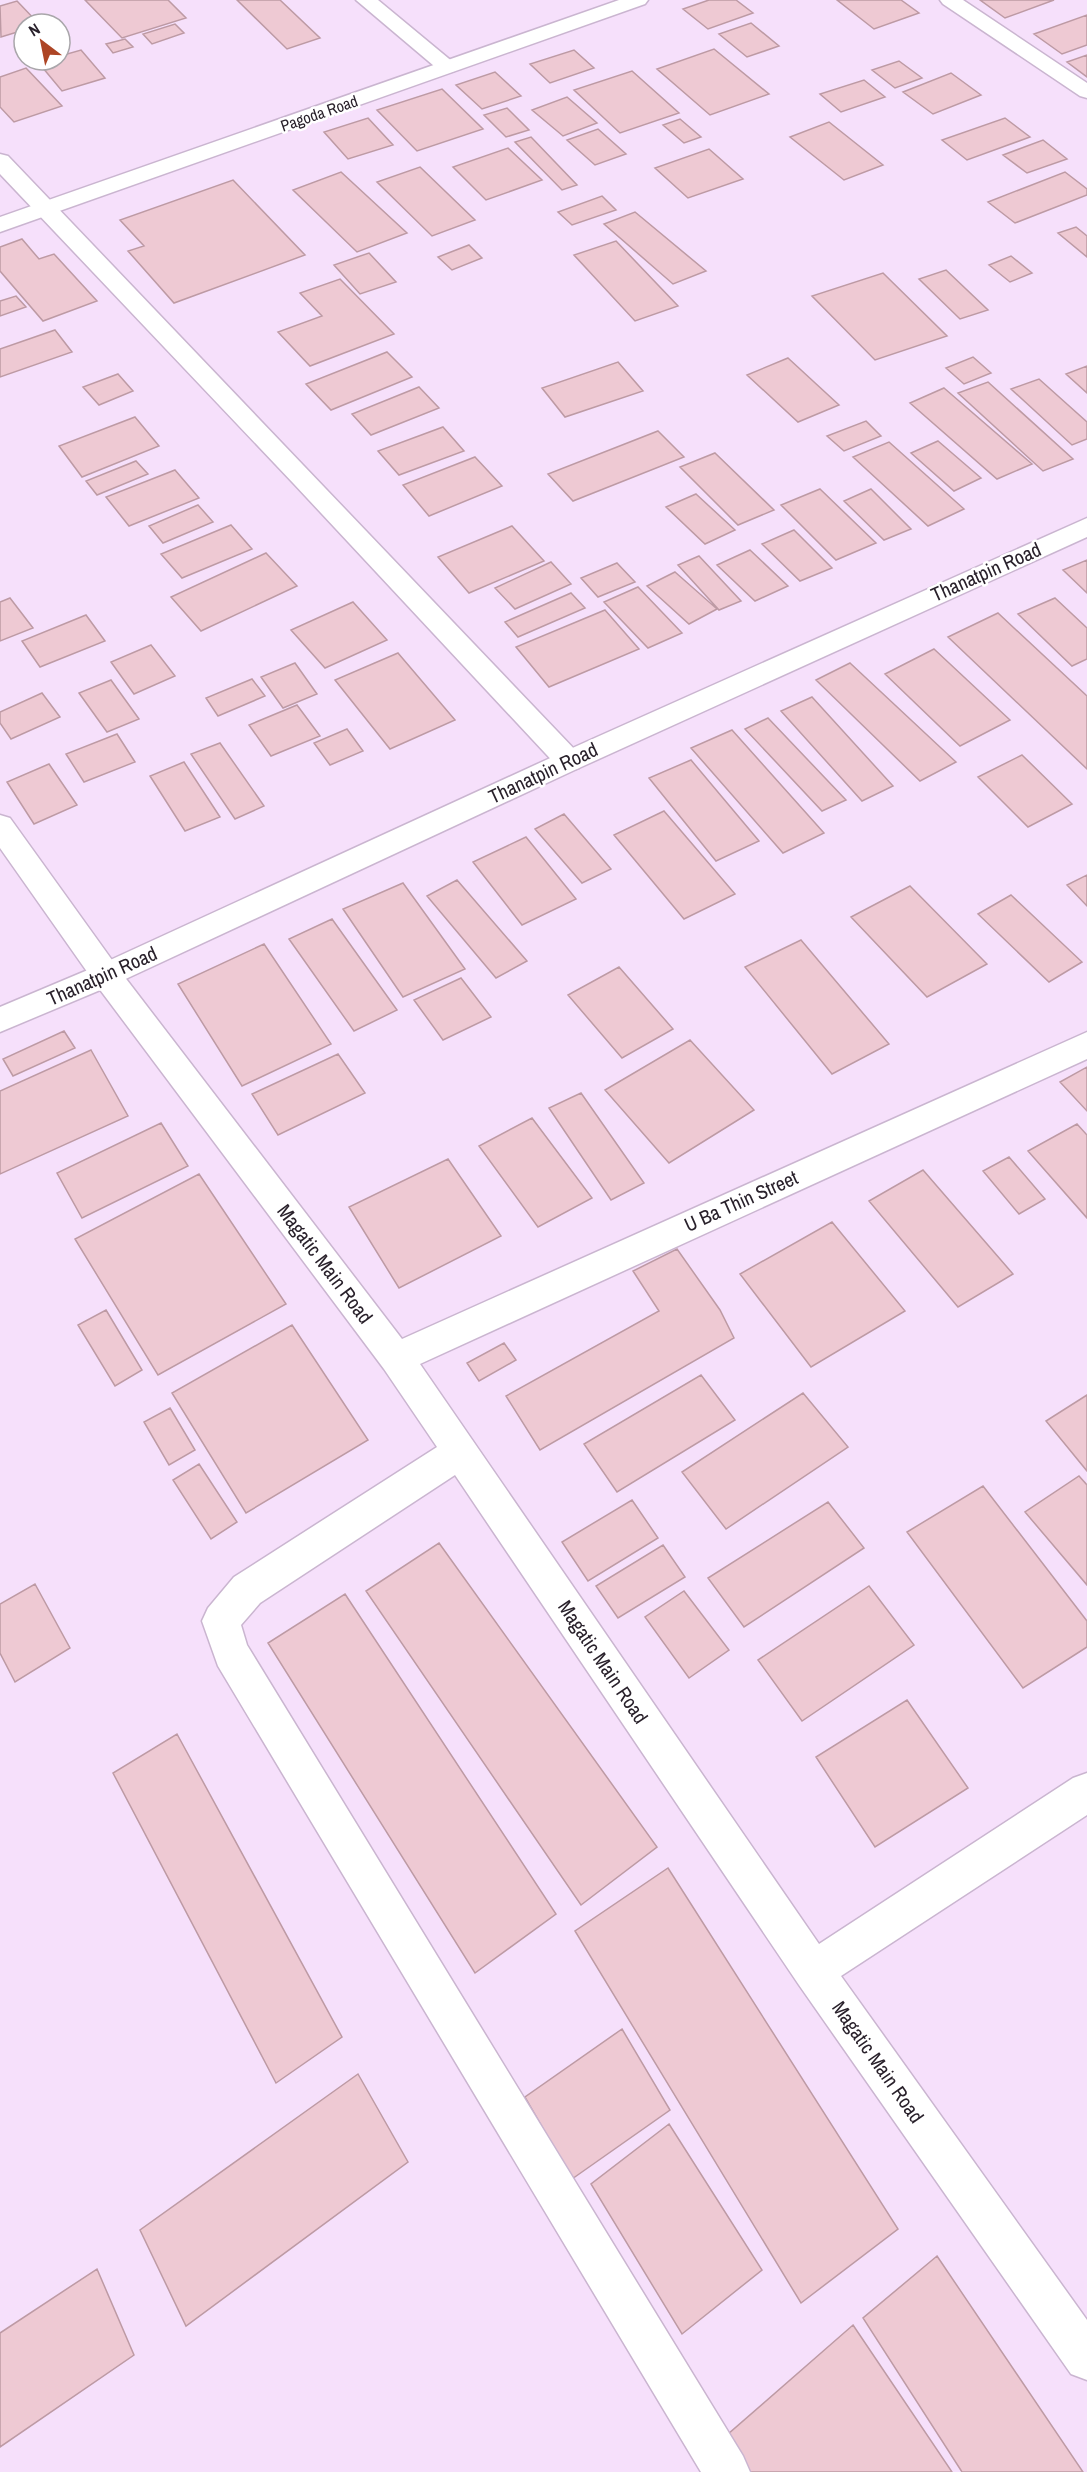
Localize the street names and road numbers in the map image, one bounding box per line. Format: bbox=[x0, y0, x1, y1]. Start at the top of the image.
street label: Pagoda Road bbox=[277, 90, 361, 136]
street label: Thanatpin Road bbox=[927, 535, 1045, 608]
street label: Thanatpin Road bbox=[484, 735, 602, 810]
street label: Thanatpin Road bbox=[43, 939, 161, 1012]
street label: U Ba Thin Street bbox=[680, 1163, 802, 1238]
street label: Magatic Main Road bbox=[272, 1198, 379, 1329]
street label: Magatic Main Road bbox=[552, 1595, 655, 1729]
street label: Magatic Main Road bbox=[826, 1995, 931, 2128]

